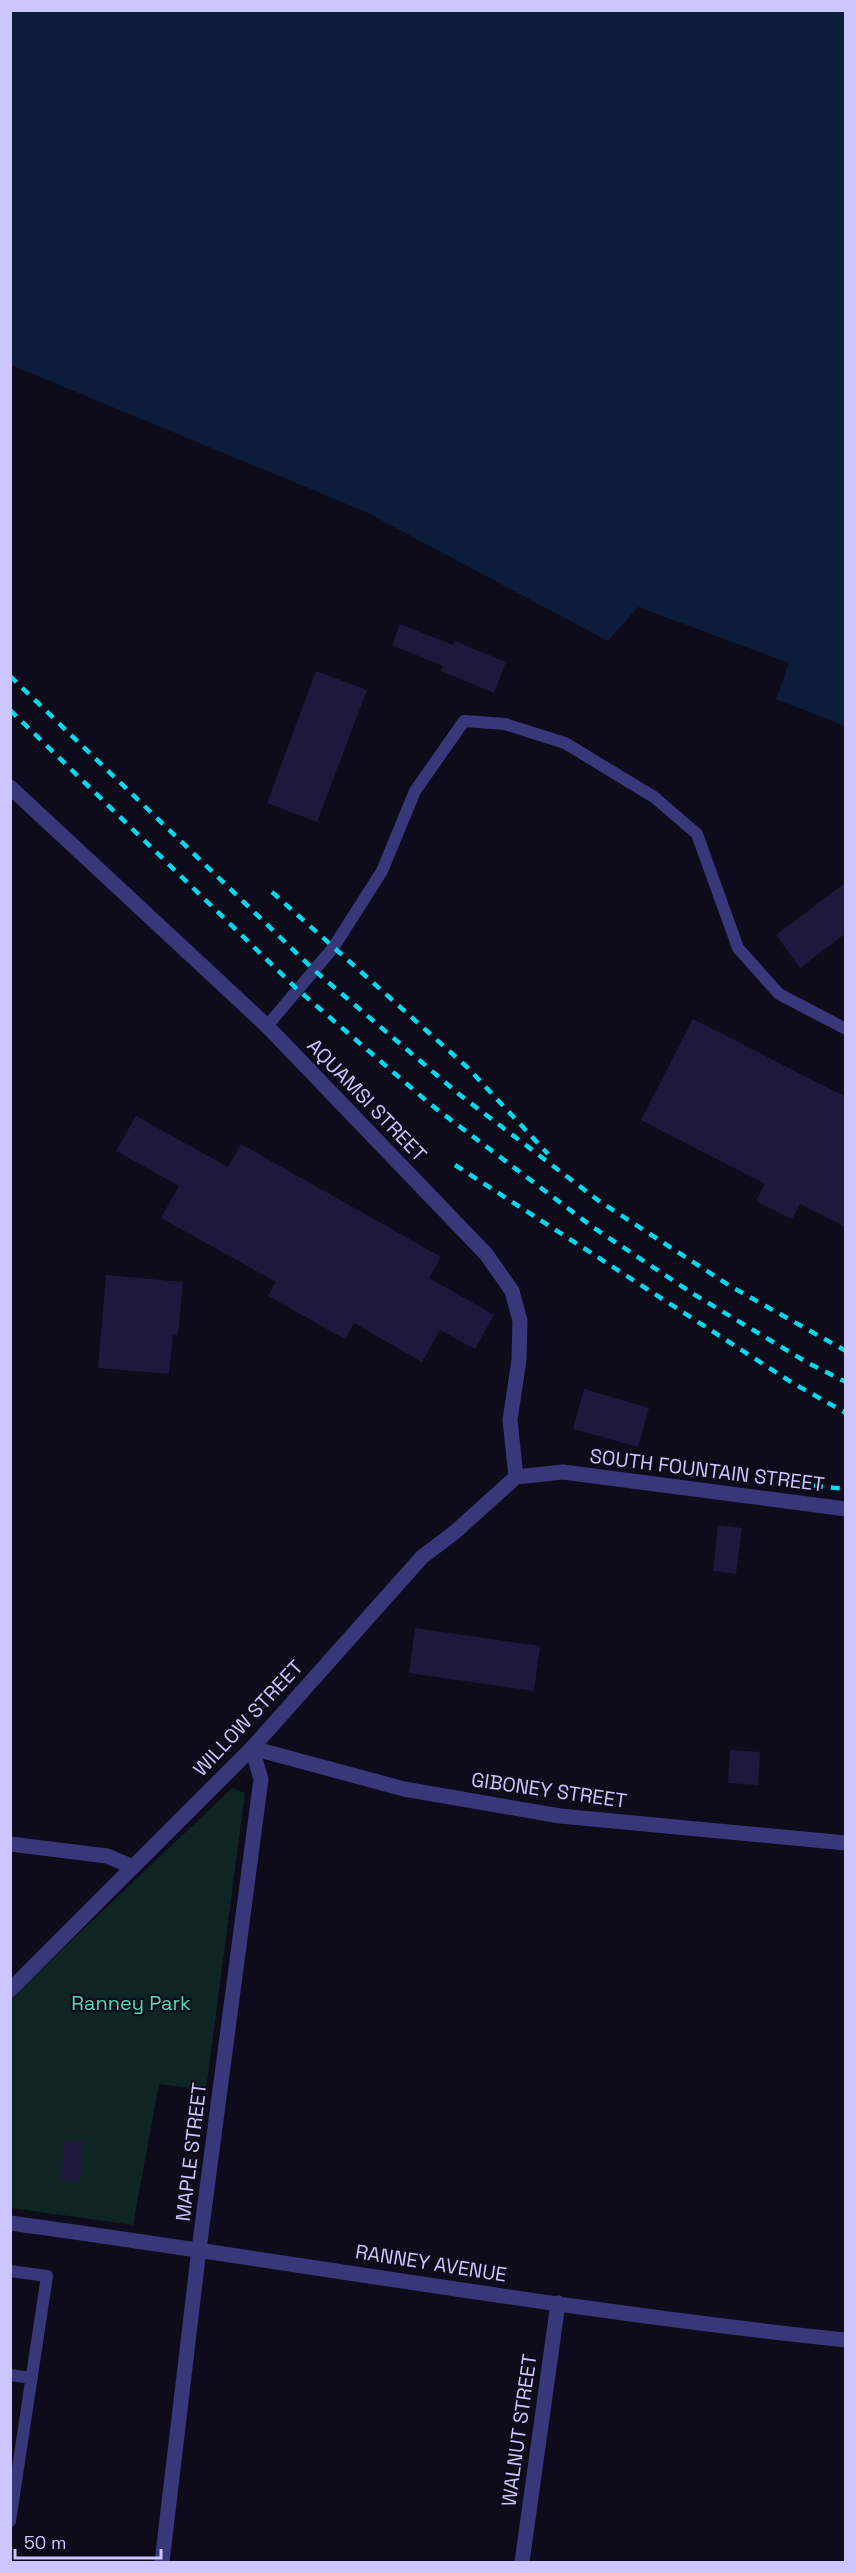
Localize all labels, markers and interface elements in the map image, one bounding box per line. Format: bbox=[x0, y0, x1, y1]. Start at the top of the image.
street label: AQUAMSI STREET bbox=[302, 1033, 433, 1167]
street label: SOUTH FOUNTAIN STREET bbox=[588, 1443, 826, 1497]
street label: WILLOW STREET bbox=[187, 1654, 309, 1782]
street label: GIBONEY STREET bbox=[470, 1766, 629, 1814]
park label: Ranney Park bbox=[71, 1990, 191, 2016]
street label: MAPLE STREET bbox=[170, 2081, 212, 2223]
street label: RANNEY AVENUE bbox=[353, 2238, 509, 2288]
street label: WALNUT STREET bbox=[495, 2352, 543, 2508]
scale bar bbox=[15, 2522, 160, 2560]
text: 50 m bbox=[24, 2531, 66, 2554]

